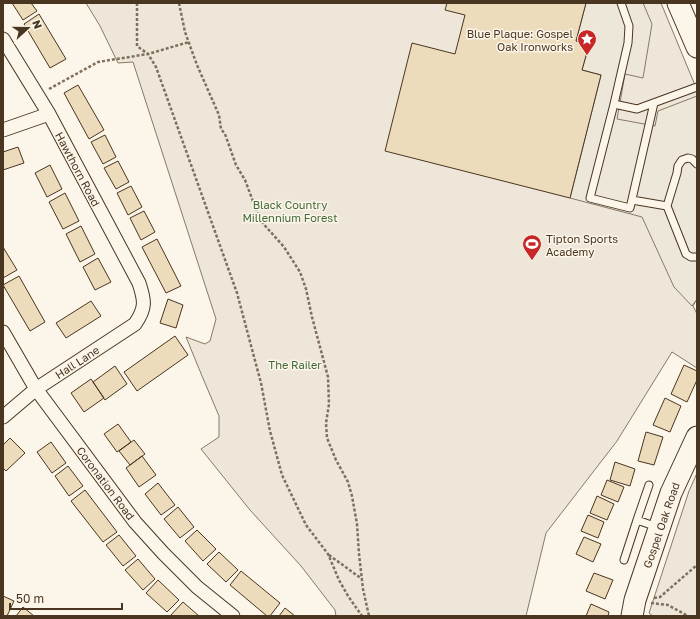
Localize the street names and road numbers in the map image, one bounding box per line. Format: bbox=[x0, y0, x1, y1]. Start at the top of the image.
street label: Hawthorn Road bbox=[53, 130, 103, 208]
street label: Hall Lane bbox=[52, 343, 102, 381]
street label: Coronation Road bbox=[74, 444, 138, 522]
street label: Gospel Oak Road bbox=[640, 480, 682, 570]

